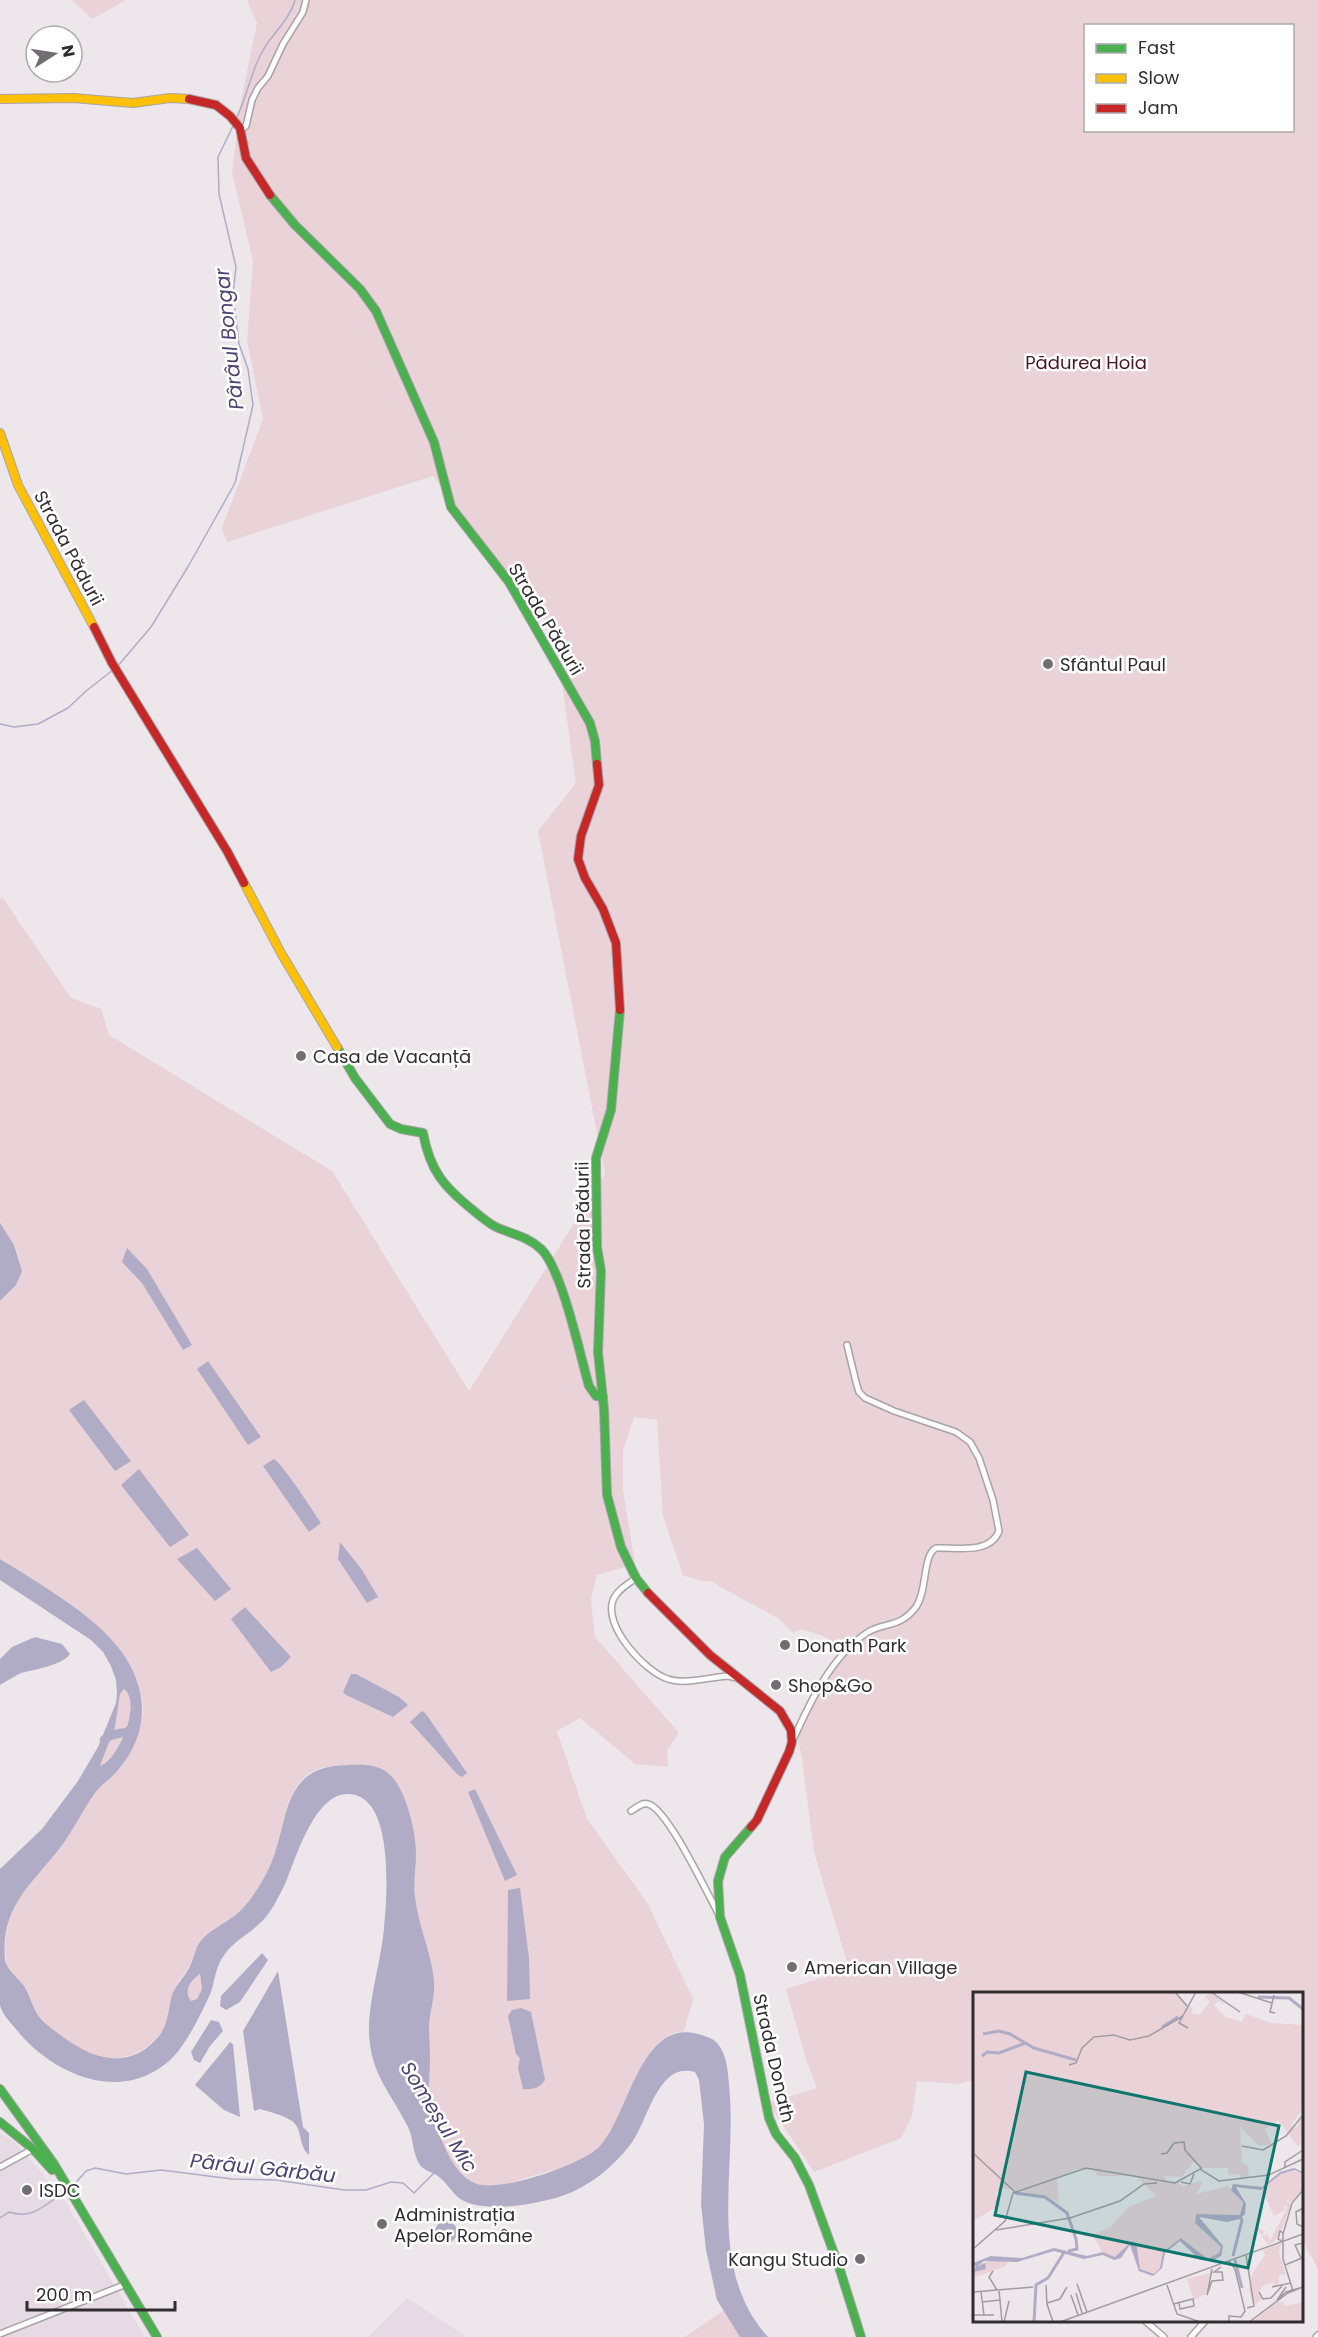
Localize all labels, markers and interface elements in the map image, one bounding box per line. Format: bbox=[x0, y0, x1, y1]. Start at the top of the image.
north arrow bbox=[24, 24, 84, 84]
legend bbox=[1084, 24, 1294, 132]
text: Fast bbox=[1138, 35, 1175, 60]
text: N bbox=[56, 43, 81, 59]
text: Slow bbox=[1138, 65, 1180, 90]
text: Jam bbox=[1138, 95, 1178, 120]
water label: Pârâul Bongar bbox=[208, 266, 250, 411]
park label: Pădurea Hoia bbox=[1025, 350, 1147, 375]
street label: Strada Pădurii bbox=[28, 486, 110, 610]
street label: Strada Pădurii bbox=[503, 558, 589, 680]
place label: Sfântul Paul bbox=[1060, 652, 1166, 677]
marker: Sfântul Paul bbox=[1041, 657, 1055, 671]
place label: Casa de Vacanță bbox=[313, 1044, 471, 1069]
marker: Casa de Vacanță bbox=[294, 1049, 308, 1063]
street label: Strada Pădurii bbox=[569, 1161, 597, 1289]
place label: Donath Park bbox=[797, 1633, 907, 1658]
marker: Donath Park bbox=[778, 1638, 792, 1652]
place label: Shop&Go bbox=[788, 1673, 873, 1698]
marker: Shop&Go bbox=[769, 1678, 783, 1692]
place label: American Village bbox=[804, 1955, 957, 1980]
marker: American Village bbox=[785, 1960, 799, 1974]
street label: Strada Donath bbox=[747, 1991, 801, 2125]
inset map bbox=[973, 1992, 1303, 2322]
water label: Someșul Mic bbox=[394, 2056, 484, 2178]
water label: Pârâul Gârbău bbox=[189, 2146, 337, 2190]
place label: ISDC bbox=[39, 2178, 81, 2203]
marker: ISDC bbox=[20, 2183, 34, 2197]
place label: Administrația Apelor Române bbox=[394, 2202, 533, 2248]
marker: Administrația Apelor Române bbox=[375, 2217, 389, 2231]
place label: Kangu Studio bbox=[728, 2247, 848, 2272]
marker: Kangu Studio bbox=[853, 2252, 867, 2266]
scale bar bbox=[27, 2274, 176, 2312]
text: 200 m bbox=[36, 2282, 92, 2307]

